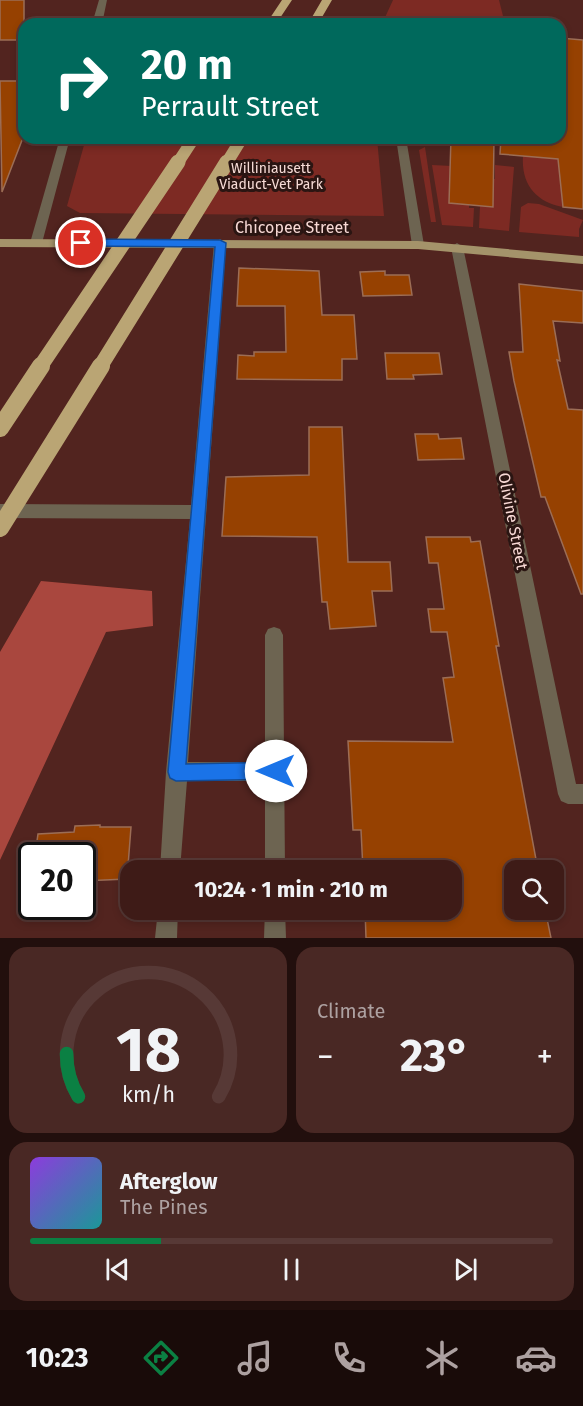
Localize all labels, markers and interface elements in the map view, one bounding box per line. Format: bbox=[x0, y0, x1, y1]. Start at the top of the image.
text: 20 m bbox=[141, 40, 233, 90]
icon: right bbox=[42, 42, 120, 120]
text: Perrault Street bbox=[141, 91, 319, 123]
park label: Williniausett Viaduct-Vet Park bbox=[219, 160, 324, 193]
pin bbox=[55, 217, 106, 268]
street label: Chicopee Street bbox=[235, 218, 349, 237]
icon: arrive bbox=[64, 226, 97, 259]
street label: Olivine Street bbox=[494, 471, 532, 571]
position arrow bbox=[244, 739, 308, 803]
speed limit sign: 20 bbox=[18, 842, 96, 920]
map controls bbox=[504, 860, 564, 920]
button: search bbox=[504, 860, 564, 920]
text: 10:24 · 1 min · 210 m bbox=[194, 876, 388, 903]
text: Climate bbox=[317, 999, 385, 1023]
text: 18 bbox=[115, 1013, 181, 1088]
text: 23° bbox=[400, 1029, 470, 1083]
text: − bbox=[317, 1037, 334, 1077]
text: + bbox=[537, 1037, 553, 1077]
text: km/h bbox=[121, 1082, 175, 1108]
text: Afterglow bbox=[120, 1168, 217, 1195]
text: The Pines bbox=[120, 1195, 207, 1219]
icon: previous bbox=[101, 1253, 134, 1286]
icon: pause bbox=[275, 1253, 308, 1286]
icon: next bbox=[449, 1253, 482, 1286]
icon: directions bbox=[140, 1337, 182, 1379]
icon: music bbox=[234, 1337, 276, 1379]
icon: phone bbox=[328, 1337, 370, 1379]
icon: climate bbox=[421, 1337, 463, 1379]
icon: car bbox=[515, 1337, 557, 1379]
text: 10:23 bbox=[26, 1342, 89, 1374]

